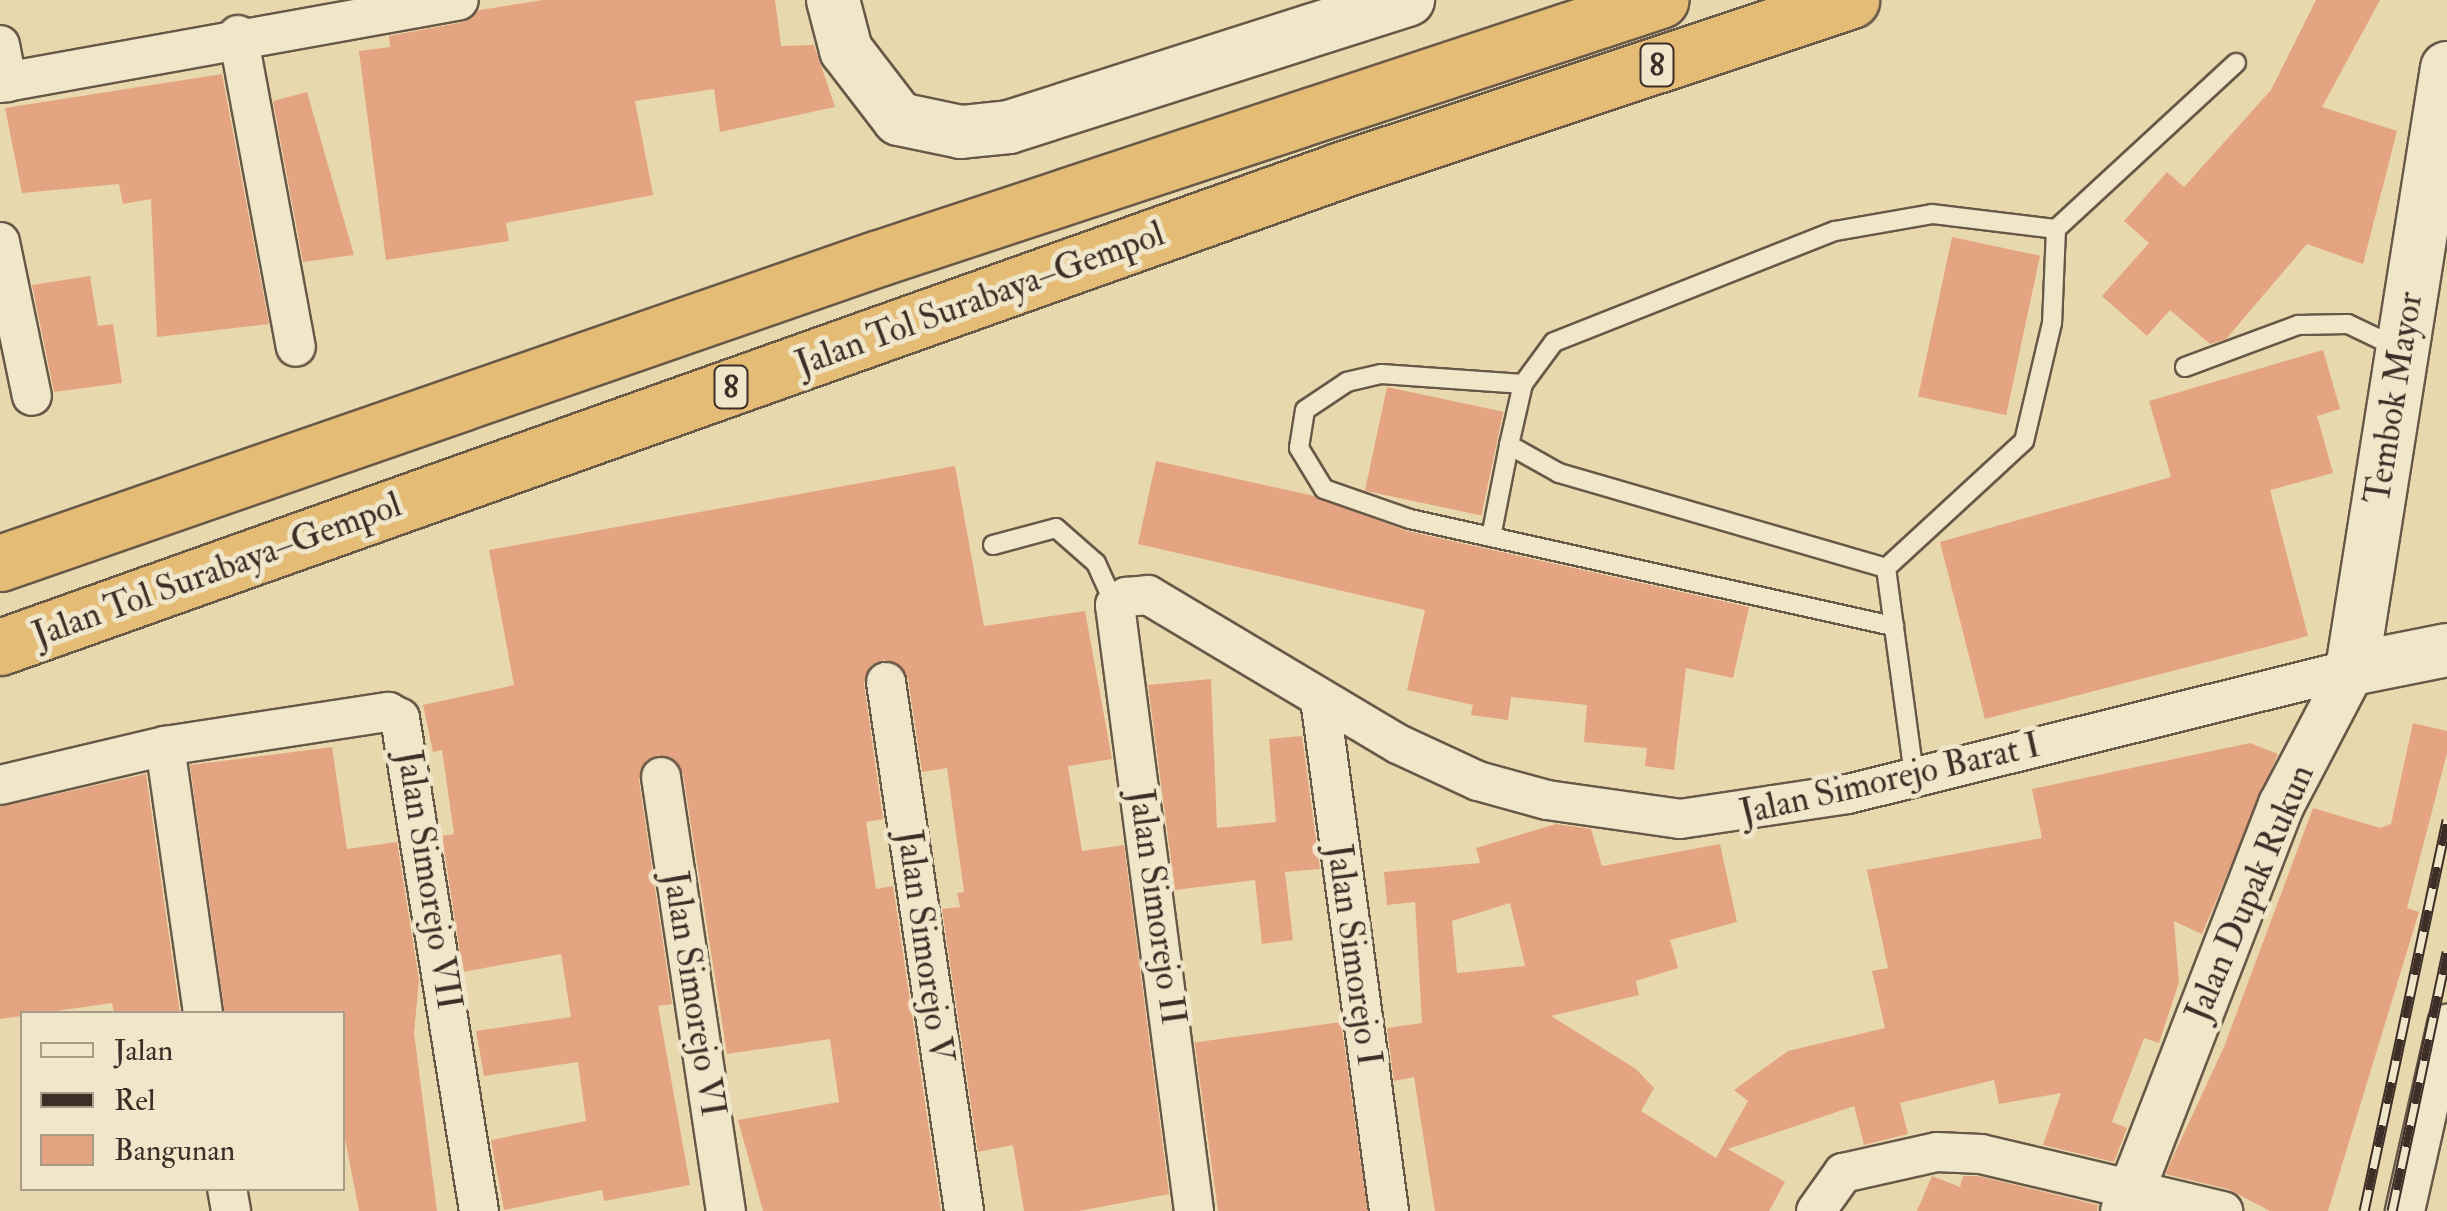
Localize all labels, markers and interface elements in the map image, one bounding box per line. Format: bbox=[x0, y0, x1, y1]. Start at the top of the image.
road number: 8 bbox=[1637, 38, 1677, 92]
street label: Jalan Tol Surabaya–Gempol bbox=[790, 213, 1170, 385]
street label: Tembok Mayor bbox=[2357, 289, 2431, 507]
road number: 8 bbox=[711, 360, 751, 414]
street label: Jalan Tol Surabaya–Gempol bbox=[27, 484, 407, 656]
street label: Jalan Simorejo Barat I bbox=[1736, 724, 2044, 834]
street label: Jalan Simorejo VII bbox=[388, 747, 470, 1013]
street label: Jalan Dupak Rukun bbox=[2177, 758, 2323, 1028]
street label: Jalan Simorejo II bbox=[1120, 787, 1194, 1027]
street label: Jalan Simorejo V bbox=[888, 827, 962, 1065]
street label: Jalan Simorejo I bbox=[1318, 842, 1390, 1068]
street label: Jalan Simorejo VI bbox=[654, 868, 734, 1120]
legend bbox=[20, 1011, 345, 1191]
text: Jalan bbox=[114, 1032, 173, 1069]
text: Rel bbox=[114, 1082, 155, 1119]
text: Bangunan bbox=[114, 1132, 235, 1169]

